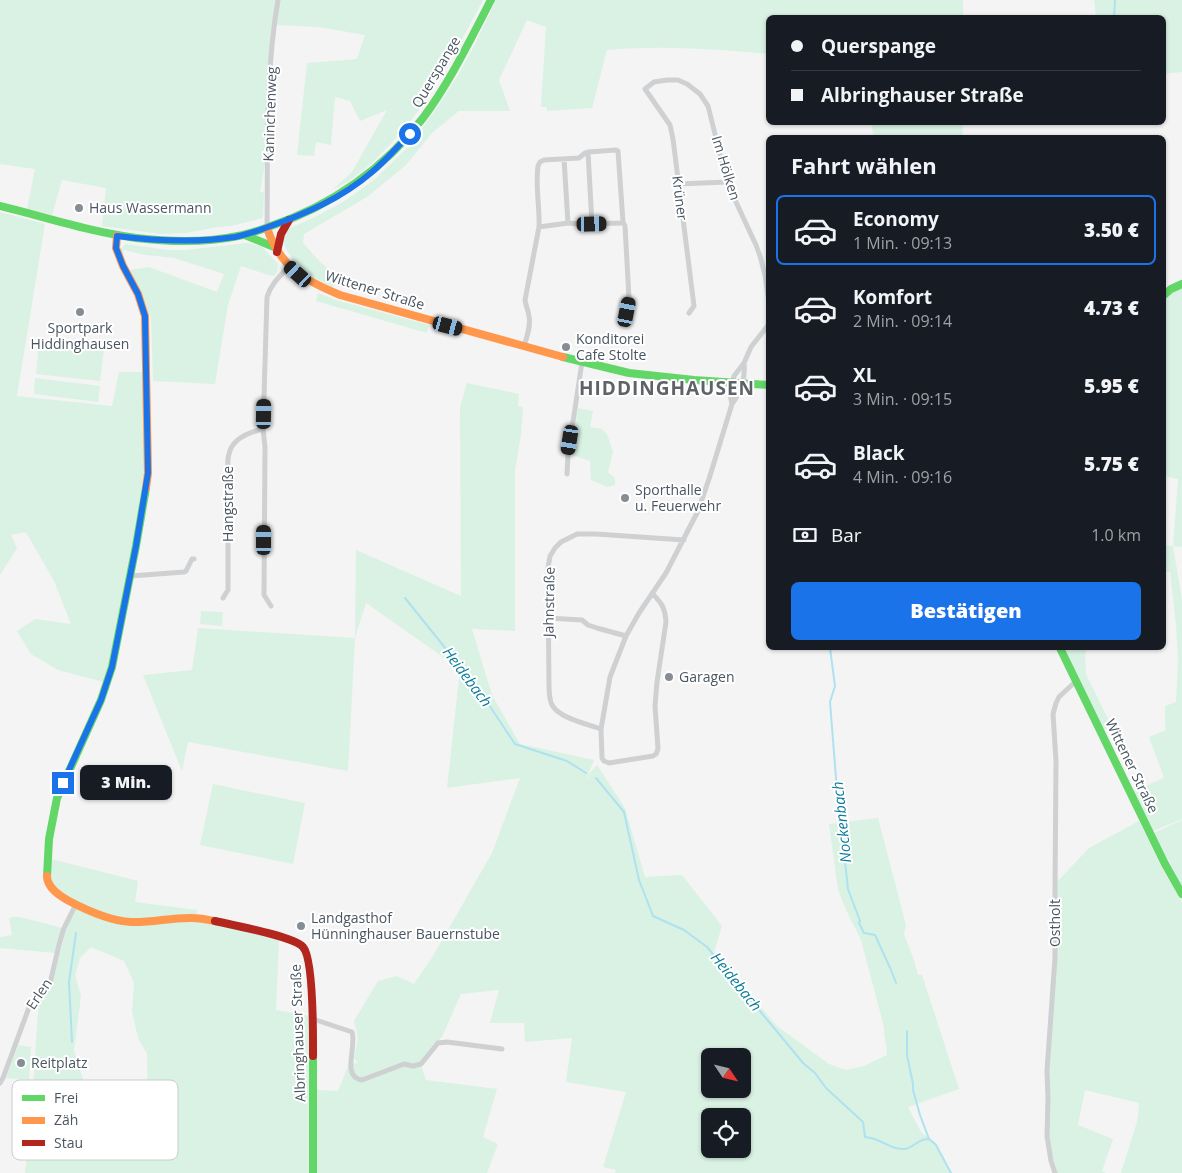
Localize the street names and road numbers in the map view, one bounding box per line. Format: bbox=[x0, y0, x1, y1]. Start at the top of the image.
street label: Querspange bbox=[407, 32, 464, 111]
street label: Kaninchenweg bbox=[258, 66, 281, 162]
street label: Im Hölken bbox=[708, 133, 745, 202]
street label: Krüner bbox=[668, 174, 693, 222]
street label: Wittener Straße bbox=[323, 265, 427, 314]
street label: Hangstraße bbox=[218, 466, 237, 542]
street label: Jahnstraße bbox=[538, 566, 559, 639]
street label: Wittener Straße bbox=[1101, 715, 1164, 816]
street label: Ostholt bbox=[1045, 899, 1064, 947]
street label: Albringhauser Straße bbox=[286, 964, 309, 1102]
street label: Erlen bbox=[21, 975, 56, 1013]

